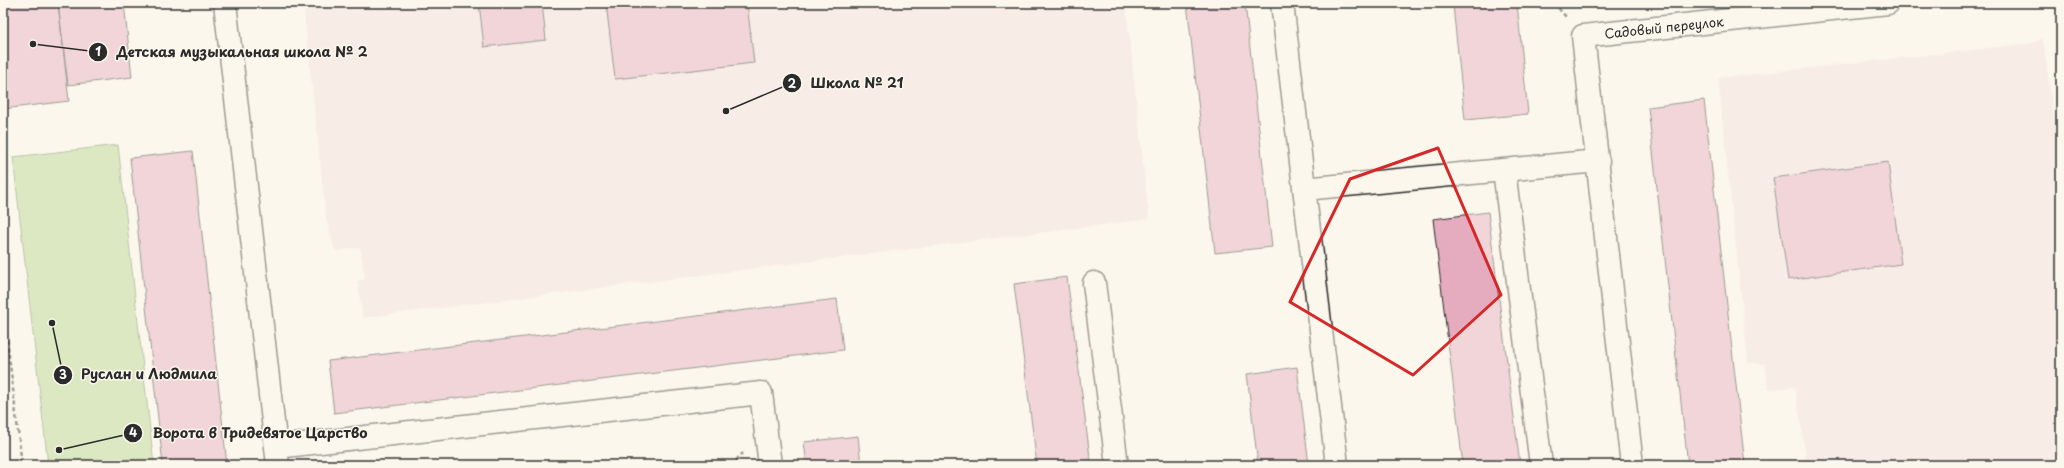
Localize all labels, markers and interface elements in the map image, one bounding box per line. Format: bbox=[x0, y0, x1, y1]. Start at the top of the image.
street label: Садовый переулок bbox=[1603, 11, 1725, 43]
callout: Детская музыкальная школа № 2 bbox=[88, 39, 376, 65]
text: Детская музыкальная школа № 2 bbox=[115, 41, 368, 62]
text: 1 bbox=[95, 42, 101, 60]
callout: Школа № 21 bbox=[782, 70, 912, 96]
text: Школа № 21 bbox=[810, 72, 904, 93]
text: 2 bbox=[788, 74, 797, 92]
callout: Руслан и Людмила bbox=[53, 362, 226, 388]
text: Руслан и Людмила bbox=[81, 363, 217, 384]
text: 3 bbox=[59, 365, 67, 383]
callout: Ворота в Тридевятое Царство bbox=[123, 420, 376, 446]
text: Ворота в Тридевятое Царство bbox=[152, 422, 368, 443]
text: 4 bbox=[129, 423, 137, 441]

